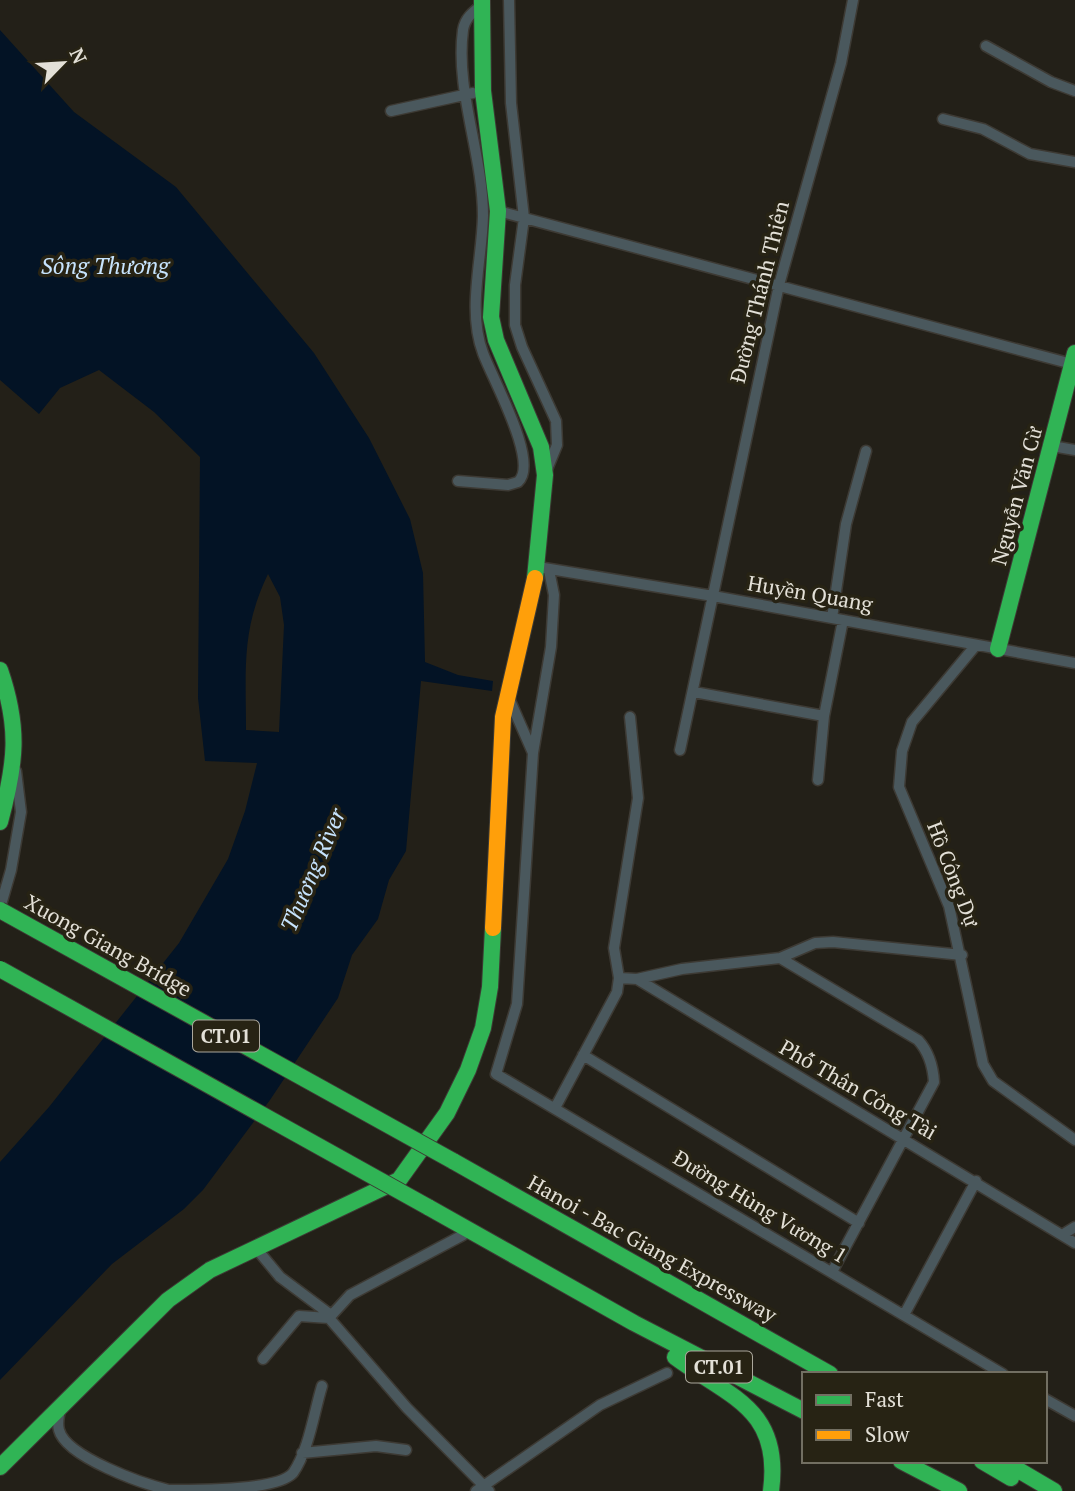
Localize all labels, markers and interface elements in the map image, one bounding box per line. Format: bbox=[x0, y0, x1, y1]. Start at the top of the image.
north arrow bbox=[28, 28, 98, 98]
text: N bbox=[64, 44, 93, 68]
street label: Đường Thánh Thiên bbox=[723, 197, 795, 386]
water label: Sông Thương bbox=[41, 250, 171, 281]
street label: Nguyễn Văn Cừ bbox=[984, 423, 1048, 568]
street label: Huyền Quang bbox=[745, 568, 876, 618]
water label: Thương River bbox=[273, 802, 353, 936]
street label: Hồ Công Dự bbox=[921, 817, 987, 931]
street label: Xuong Giang Bridge bbox=[20, 888, 197, 1003]
road number: CT.01 bbox=[193, 1020, 259, 1052]
street label: Phố Thân Công Tài bbox=[775, 1033, 942, 1146]
street label: Đường Hùng Vương 1 bbox=[668, 1143, 853, 1269]
street label: Hanoi - Bac Giang Expressway bbox=[523, 1168, 782, 1329]
road number: CT.01 bbox=[686, 1352, 752, 1382]
legend bbox=[802, 1372, 1047, 1463]
text: Fast bbox=[865, 1385, 904, 1413]
text: Slow bbox=[865, 1420, 910, 1448]

